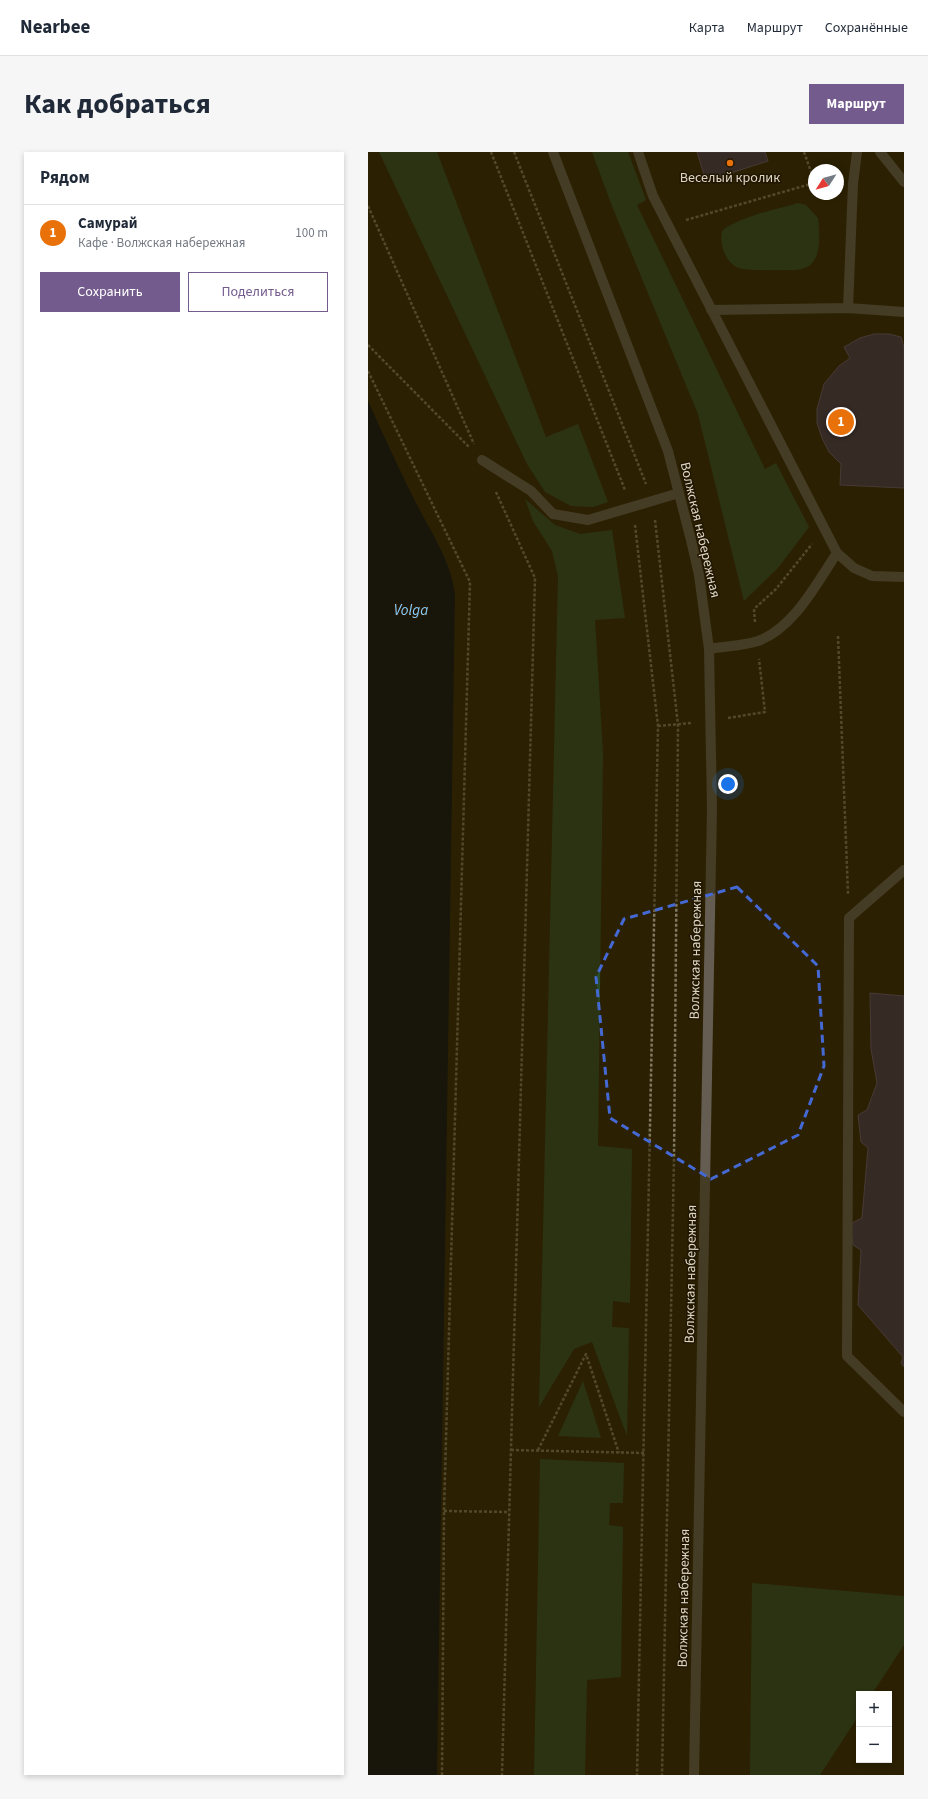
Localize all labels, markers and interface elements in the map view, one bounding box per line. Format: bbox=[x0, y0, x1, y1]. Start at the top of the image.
text: Nearbee bbox=[20, 14, 90, 41]
text: Карта bbox=[689, 18, 725, 38]
text: Маршрут bbox=[747, 18, 803, 38]
text: Сохранённые bbox=[825, 18, 908, 38]
text: Как добраться bbox=[24, 84, 211, 124]
button: Маршрут bbox=[809, 84, 904, 124]
marker: Веселый кролик bbox=[725, 158, 735, 168]
north arrow bbox=[808, 164, 844, 200]
text: Рядом bbox=[40, 166, 90, 190]
place label: Веселый кролик bbox=[680, 168, 780, 188]
text: Самурай bbox=[78, 213, 137, 234]
text: 1 bbox=[50, 224, 56, 242]
text: 100 m bbox=[295, 224, 328, 242]
text: Кафе · Волжская набережная bbox=[78, 234, 245, 252]
button: Сохранить bbox=[40, 272, 180, 312]
button: Поделиться bbox=[188, 272, 328, 312]
pin: 1 bbox=[828, 407, 854, 437]
street label: Волжская набережная bbox=[675, 460, 725, 600]
water label: Volga bbox=[394, 600, 428, 621]
your location bbox=[718, 774, 738, 794]
street label: Волжская набережная bbox=[685, 880, 707, 1020]
street label: Волжская набережная bbox=[680, 1204, 702, 1344]
street label: Волжская набережная bbox=[673, 1528, 695, 1668]
map controls bbox=[856, 1691, 892, 1763]
button: + bbox=[856, 1691, 892, 1727]
button: − bbox=[856, 1727, 892, 1763]

